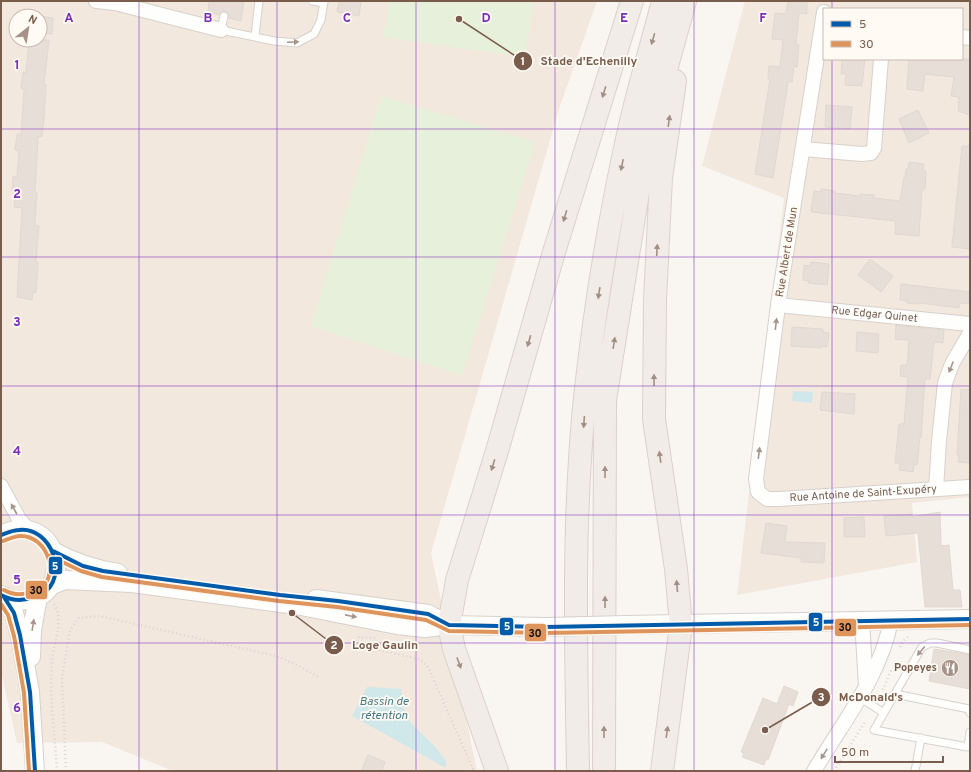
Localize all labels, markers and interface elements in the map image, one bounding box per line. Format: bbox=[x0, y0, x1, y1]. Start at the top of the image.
north arrow bbox=[8, 8, 48, 48]
legend bbox=[823, 8, 963, 60]
text: A bbox=[64, 11, 74, 27]
text: B bbox=[204, 11, 213, 27]
text: C bbox=[343, 11, 351, 27]
text: D bbox=[481, 11, 491, 27]
text: E bbox=[620, 11, 628, 27]
text: F bbox=[759, 11, 767, 27]
text: N bbox=[26, 12, 39, 28]
text: 5 bbox=[859, 17, 866, 33]
one-way arrow bbox=[650, 33, 656, 45]
text: 30 bbox=[859, 37, 874, 53]
one-way arrow bbox=[287, 38, 299, 45]
callout: Stade d'Echenilly bbox=[513, 49, 646, 73]
text: 1 bbox=[521, 54, 525, 70]
text: Stade d'Echenilly bbox=[541, 54, 638, 70]
text: 1 bbox=[14, 58, 20, 74]
one-way arrow bbox=[601, 86, 607, 98]
one-way arrow bbox=[666, 115, 672, 127]
one-way arrow bbox=[619, 159, 625, 171]
text: 2 bbox=[13, 187, 21, 203]
street label: Rue Albert de Mun bbox=[773, 206, 801, 298]
one-way arrow bbox=[562, 210, 568, 222]
one-way arrow bbox=[654, 243, 660, 256]
one-way arrow bbox=[596, 287, 602, 299]
street label: Rue Edgar Quinet bbox=[831, 303, 918, 326]
text: 3 bbox=[13, 315, 21, 331]
one-way arrow bbox=[773, 318, 779, 330]
one-way arrow bbox=[525, 334, 531, 347]
one-way arrow bbox=[612, 337, 618, 349]
one-way arrow bbox=[948, 362, 954, 374]
one-way arrow bbox=[651, 373, 657, 386]
one-way arrow bbox=[580, 416, 587, 428]
text: 4 bbox=[13, 444, 21, 460]
one-way arrow bbox=[756, 447, 763, 459]
one-way arrow bbox=[657, 451, 663, 463]
one-way arrow bbox=[489, 460, 495, 472]
one-way arrow bbox=[602, 465, 608, 478]
street label: Rue Antoine de Saint-Exupéry bbox=[789, 482, 938, 505]
one-way arrow bbox=[10, 504, 17, 515]
line badge: 5 bbox=[48, 556, 63, 575]
text: 5 bbox=[52, 560, 59, 574]
text: 5 bbox=[13, 573, 21, 589]
line badge: 30 bbox=[25, 580, 48, 600]
one-way arrow bbox=[674, 580, 681, 592]
text: 30 bbox=[29, 584, 43, 598]
one-way arrow bbox=[602, 595, 608, 608]
line badge: 5 bbox=[808, 612, 823, 632]
one-way arrow bbox=[345, 613, 357, 619]
text: 5 bbox=[813, 616, 820, 630]
line badge: 5 bbox=[499, 617, 514, 636]
line badge: 30 bbox=[834, 618, 857, 637]
one-way arrow bbox=[31, 619, 37, 631]
text: 5 bbox=[504, 620, 511, 634]
text: 30 bbox=[838, 621, 852, 635]
line badge: 30 bbox=[524, 623, 547, 642]
text: 30 bbox=[528, 627, 542, 641]
callout: Loge Gaulin bbox=[324, 633, 426, 657]
text: 2 bbox=[330, 638, 338, 654]
text: Loge Gaulin bbox=[352, 638, 418, 654]
one-way arrow bbox=[916, 646, 925, 656]
one-way arrow bbox=[456, 657, 462, 669]
restaurant icon: Popeyes bbox=[940, 658, 960, 678]
place label: Popeyes bbox=[894, 661, 937, 675]
callout: McDonald's bbox=[811, 685, 911, 709]
text: 3 bbox=[817, 690, 825, 706]
text: McDonald's bbox=[839, 690, 903, 706]
water label: Bassin de rétention bbox=[359, 694, 410, 724]
text: 6 bbox=[13, 701, 21, 717]
one-way arrow bbox=[601, 725, 607, 738]
one-way arrow bbox=[664, 726, 670, 738]
scale bar bbox=[835, 738, 943, 764]
text: 50 m bbox=[841, 745, 869, 761]
one-way arrow bbox=[820, 749, 828, 759]

